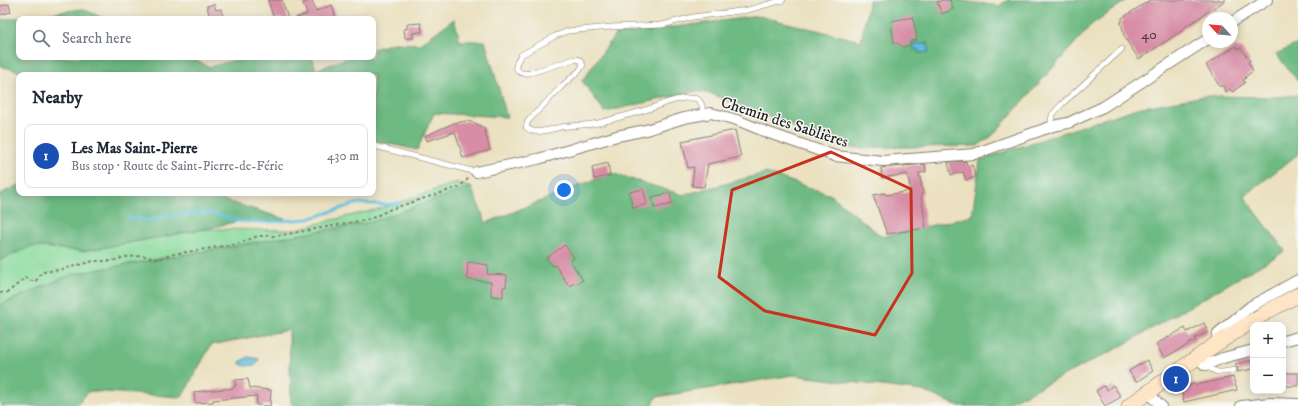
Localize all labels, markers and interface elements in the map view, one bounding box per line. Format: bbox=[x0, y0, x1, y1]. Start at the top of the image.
north arrow bbox=[1202, 12, 1238, 48]
search box bbox=[16, 16, 376, 60]
house number: 40 bbox=[1141, 26, 1157, 44]
icon: search bbox=[30, 27, 52, 49]
text: Search here bbox=[62, 29, 131, 48]
text: Nearby bbox=[32, 87, 82, 109]
street label: Chemin des Sablières bbox=[718, 92, 851, 152]
text: Les Mas Saint-Pierre bbox=[71, 139, 197, 158]
text: 1 bbox=[44, 148, 48, 164]
text: 430 m bbox=[327, 148, 359, 164]
text: Bus stop · Route de Saint-Pierre-de-Féric bbox=[71, 158, 283, 174]
your location bbox=[554, 180, 574, 200]
map controls bbox=[1250, 322, 1286, 394]
button: + bbox=[1250, 322, 1286, 358]
button: − bbox=[1250, 358, 1286, 394]
pin: 1 bbox=[1163, 364, 1189, 394]

